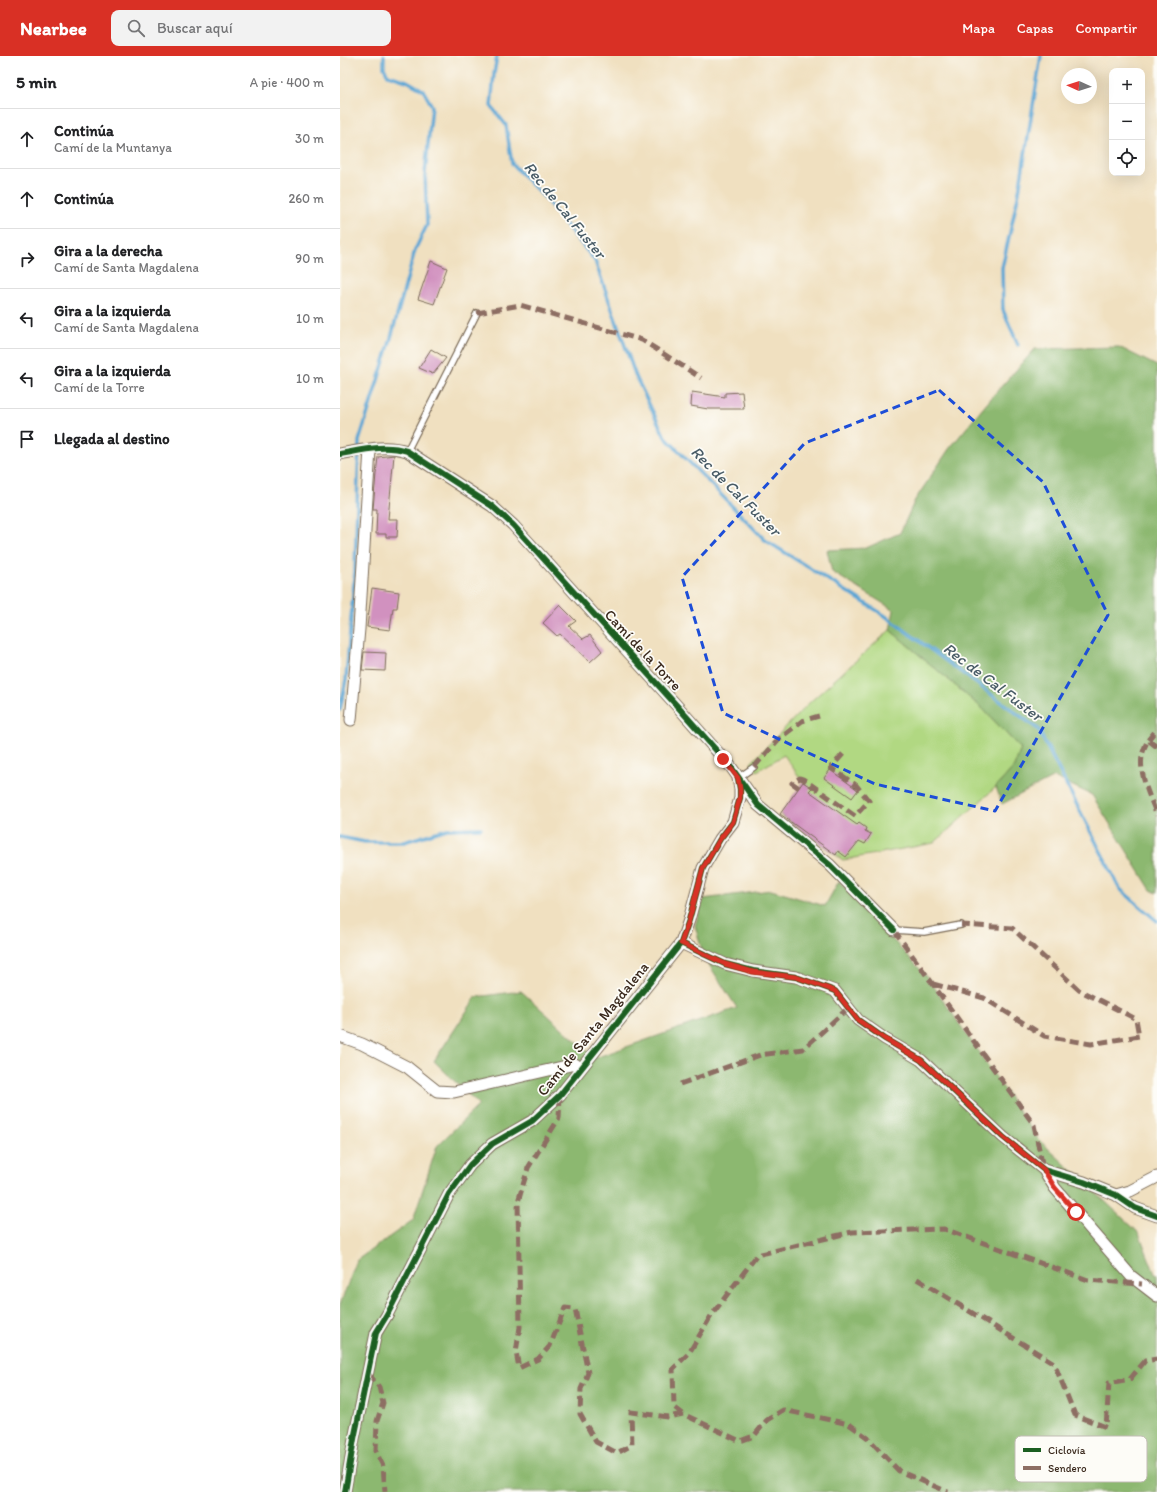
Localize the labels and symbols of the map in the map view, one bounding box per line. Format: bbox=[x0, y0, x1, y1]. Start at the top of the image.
north arrow bbox=[1061, 68, 1097, 104]
water label: Rec de Cal Fuster bbox=[520, 158, 611, 263]
water label: Rec de Cal Fuster bbox=[687, 442, 786, 541]
street label: Camí de la Torre bbox=[601, 606, 685, 694]
water label: Rec de Cal Fuster bbox=[940, 639, 1048, 726]
route end bbox=[714, 750, 732, 768]
street label: Camí de Santa Magdalena bbox=[533, 958, 653, 1100]
route start bbox=[1067, 1203, 1085, 1221]
legend bbox=[1015, 1436, 1147, 1482]
text: Ciclovía bbox=[1048, 1444, 1086, 1457]
text: Sendero bbox=[1048, 1462, 1087, 1475]

